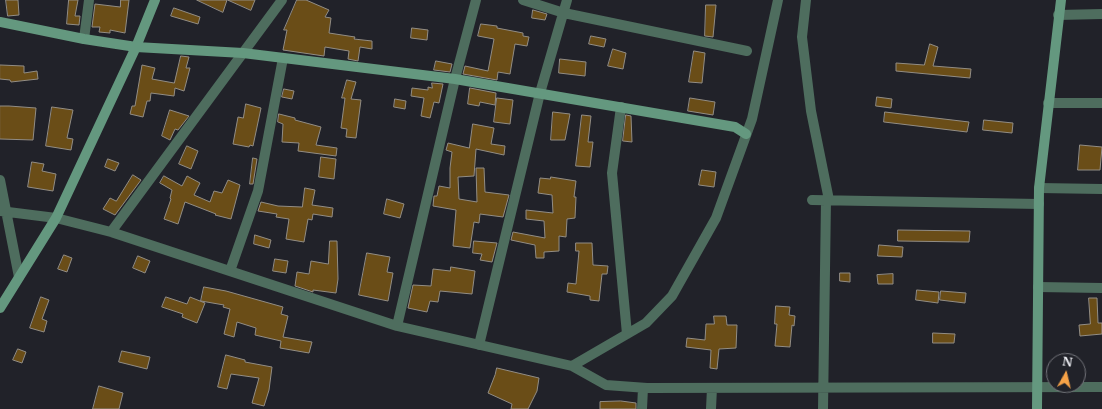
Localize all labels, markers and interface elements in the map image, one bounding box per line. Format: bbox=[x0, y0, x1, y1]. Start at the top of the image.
north arrow bbox=[1046, 353, 1086, 393]
text: N bbox=[1061, 354, 1074, 370]

